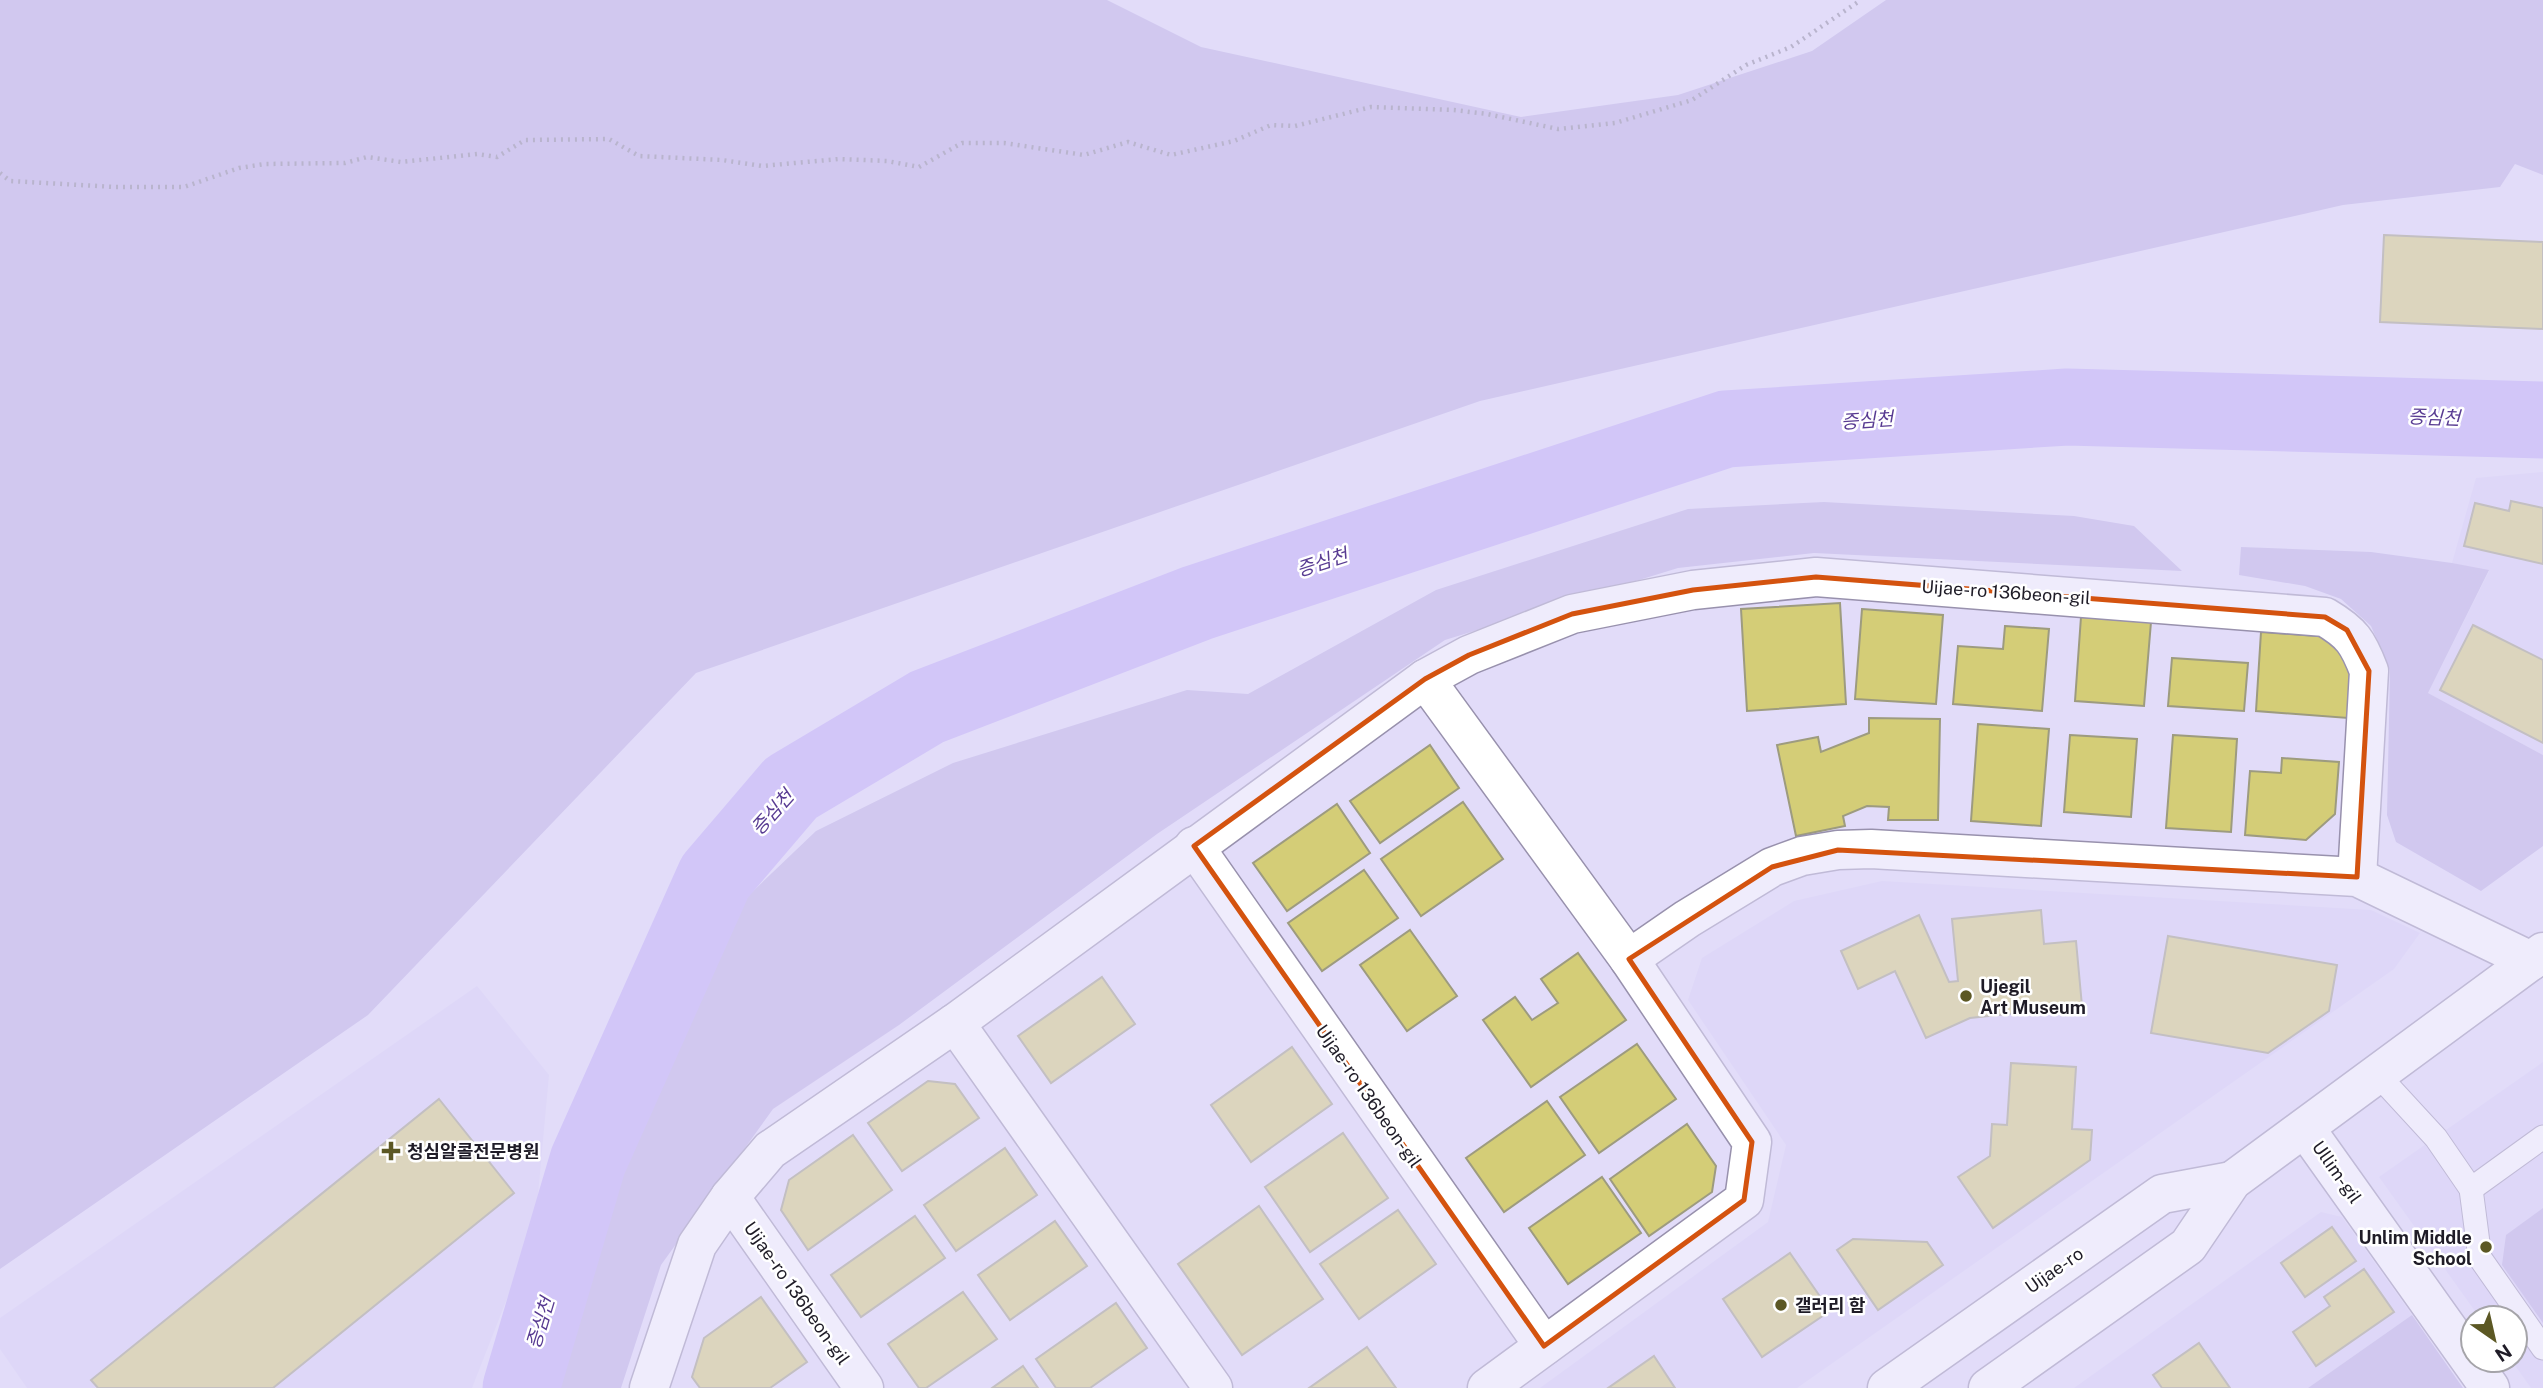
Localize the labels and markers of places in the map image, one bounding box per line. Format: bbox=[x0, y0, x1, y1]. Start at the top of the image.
place label: Ujegil Art Museum bbox=[1980, 976, 2086, 1018]
marker: Ujegil Art Museum bbox=[1958, 988, 1974, 1004]
marker: 청심알콜전문병원 bbox=[381, 1141, 401, 1161]
place label: 청심알콜전문병원 bbox=[407, 1141, 539, 1162]
place label: Unlim Middle School bbox=[2358, 1227, 2472, 1269]
marker: Unlim Middle School bbox=[2478, 1239, 2494, 1255]
place label: 갤러리 함 bbox=[1795, 1295, 1866, 1316]
marker: 갤러리 함 bbox=[1773, 1297, 1789, 1313]

